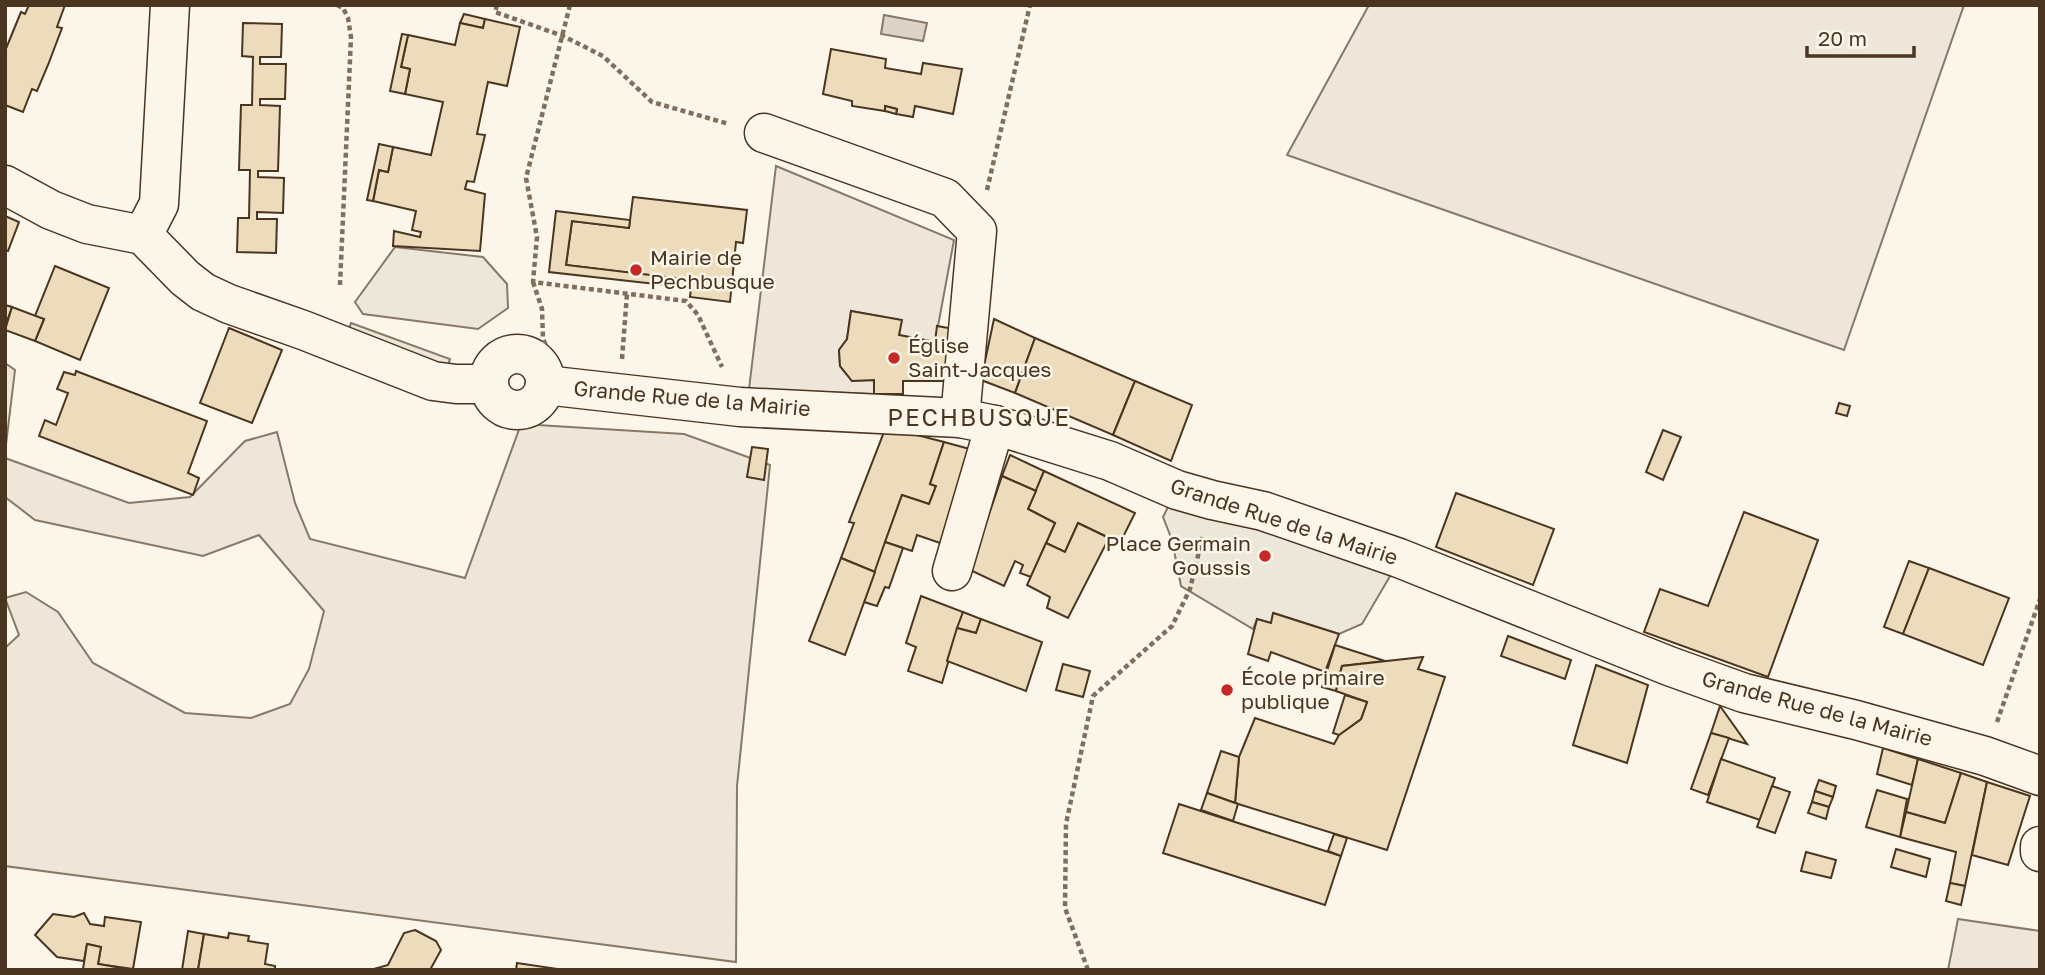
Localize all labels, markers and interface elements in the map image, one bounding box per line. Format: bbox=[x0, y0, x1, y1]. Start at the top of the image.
scale bar bbox=[1807, 14, 1914, 58]
text: 20 m bbox=[1818, 25, 1867, 51]
place label: Mairie de Pechbusque bbox=[650, 244, 775, 294]
marker: Mairie de Pechbusque bbox=[628, 262, 644, 278]
place label: Église Saint-Jacques bbox=[908, 332, 1052, 382]
marker: Église Saint-Jacques bbox=[886, 350, 902, 366]
street label: Grande Rue de la Mairie bbox=[573, 375, 812, 421]
district label: PECHBUSQUE bbox=[887, 402, 1071, 431]
street label: Grande Rue de la Mairie bbox=[1167, 472, 1401, 570]
place label: Place Germain Goussis bbox=[1106, 530, 1251, 580]
marker: Place Germain Goussis bbox=[1257, 548, 1273, 564]
place label: École primaire publique bbox=[1241, 664, 1385, 714]
street label: Grande Rue de la Mairie bbox=[1699, 665, 1935, 751]
marker: École primaire publique bbox=[1219, 682, 1235, 698]

